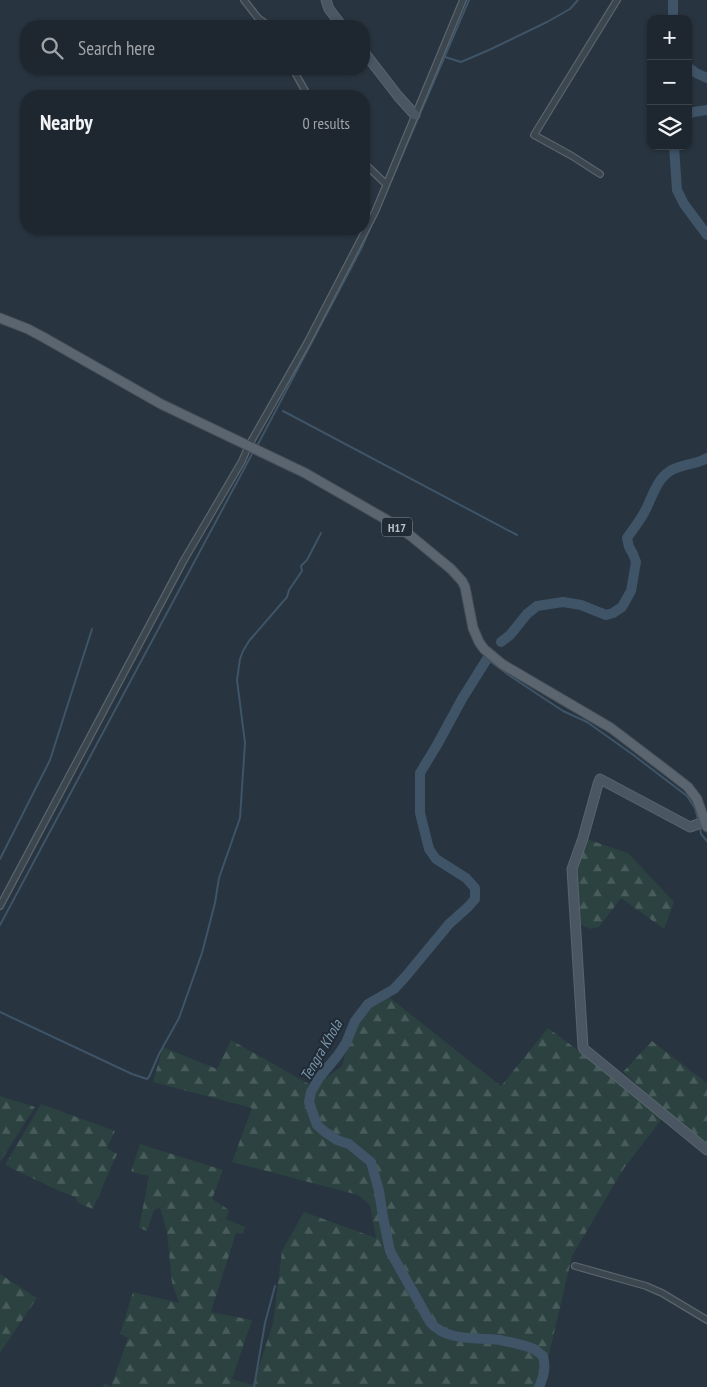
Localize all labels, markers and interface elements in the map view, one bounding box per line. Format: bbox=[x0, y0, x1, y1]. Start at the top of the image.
map controls bbox=[647, 15, 692, 150]
button: + bbox=[647, 15, 692, 60]
search box bbox=[20, 20, 370, 75]
icon: search bbox=[38, 34, 66, 62]
text: Search here bbox=[78, 36, 155, 60]
button: − bbox=[647, 60, 692, 105]
button: layers bbox=[647, 105, 692, 150]
text: Nearby bbox=[40, 109, 93, 136]
text: 0 results bbox=[303, 113, 350, 133]
road number: H17 bbox=[382, 518, 412, 536]
water label: Tengra Khola bbox=[296, 1015, 347, 1084]

